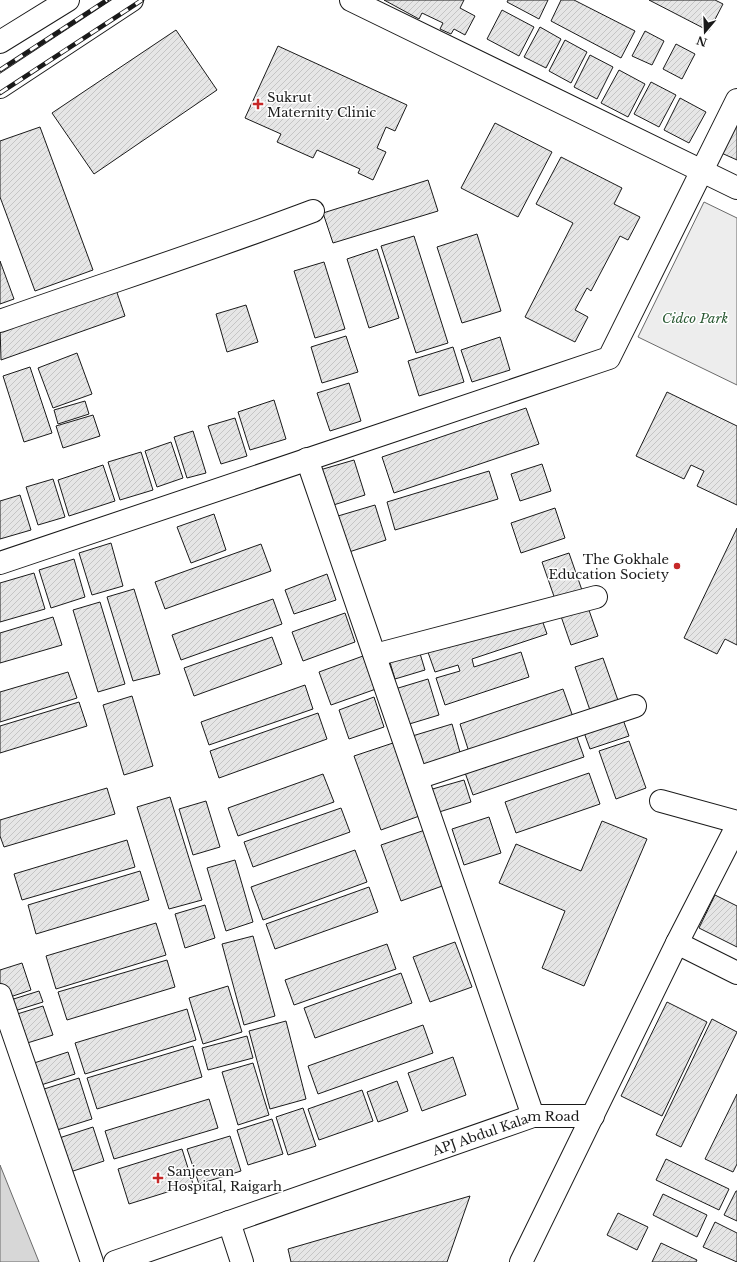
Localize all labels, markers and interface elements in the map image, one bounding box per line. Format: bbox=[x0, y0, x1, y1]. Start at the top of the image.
north arrow bbox=[685, 12, 725, 52]
text: N bbox=[694, 33, 709, 50]
place label: Sukrut Maternity Clinic bbox=[267, 89, 376, 121]
marker: Sukrut Maternity Clinic bbox=[252, 98, 264, 110]
park label: Cidco Park bbox=[662, 310, 728, 327]
place label: The Gokhale Education Society bbox=[548, 551, 670, 583]
marker: The Gokhale Education Society bbox=[672, 561, 682, 571]
street label: APJ Abdul Kalam Road bbox=[429, 1108, 580, 1159]
place label: Sanjeevan Hospital, Raigarh bbox=[167, 1163, 282, 1195]
marker: Sanjeevan Hospital, Raigarh bbox=[152, 1172, 164, 1184]

